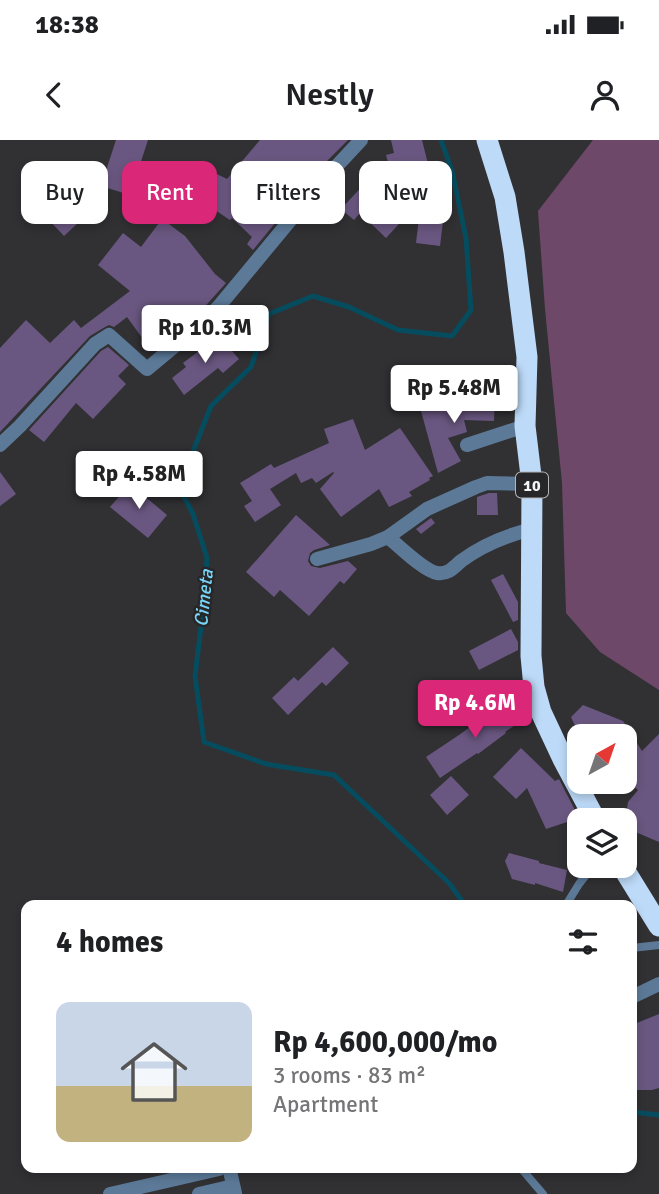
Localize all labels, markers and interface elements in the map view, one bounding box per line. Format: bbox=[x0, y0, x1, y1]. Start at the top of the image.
text: 18:38 bbox=[35, 9, 99, 41]
text: Nestly bbox=[285, 75, 374, 114]
icon: back bbox=[35, 76, 73, 114]
icon: person bbox=[586, 76, 624, 114]
chip: Buy bbox=[21, 161, 108, 224]
chip: Rent bbox=[122, 161, 217, 224]
chip: Filters bbox=[231, 161, 345, 224]
chip: New bbox=[359, 161, 452, 224]
pin: Rp 10.3M bbox=[133, 306, 277, 365]
text: Rp 10.3M bbox=[158, 313, 252, 342]
pin: Rp 5.48M bbox=[382, 366, 526, 425]
text: Rp 5.48M bbox=[407, 373, 501, 402]
pin: Rp 4.58M bbox=[67, 452, 211, 511]
text: Rp 4.58M bbox=[92, 459, 186, 488]
road number: 10 bbox=[516, 472, 548, 498]
water label: Cimeta bbox=[189, 567, 219, 628]
pin: Rp 4.6M bbox=[410, 680, 540, 740]
text: Rp 4.6M bbox=[434, 688, 516, 717]
north arrow bbox=[567, 724, 637, 794]
map controls bbox=[567, 724, 637, 878]
button: layers bbox=[567, 808, 637, 878]
icon: filters bbox=[564, 923, 602, 961]
text: 4 homes bbox=[56, 924, 163, 961]
text: Rp 4,600,000/mo bbox=[273, 1024, 497, 1061]
icon: home bbox=[112, 1030, 196, 1114]
text: 3 rooms · 83 m² bbox=[273, 1061, 426, 1090]
text: Apartment bbox=[273, 1090, 378, 1119]

